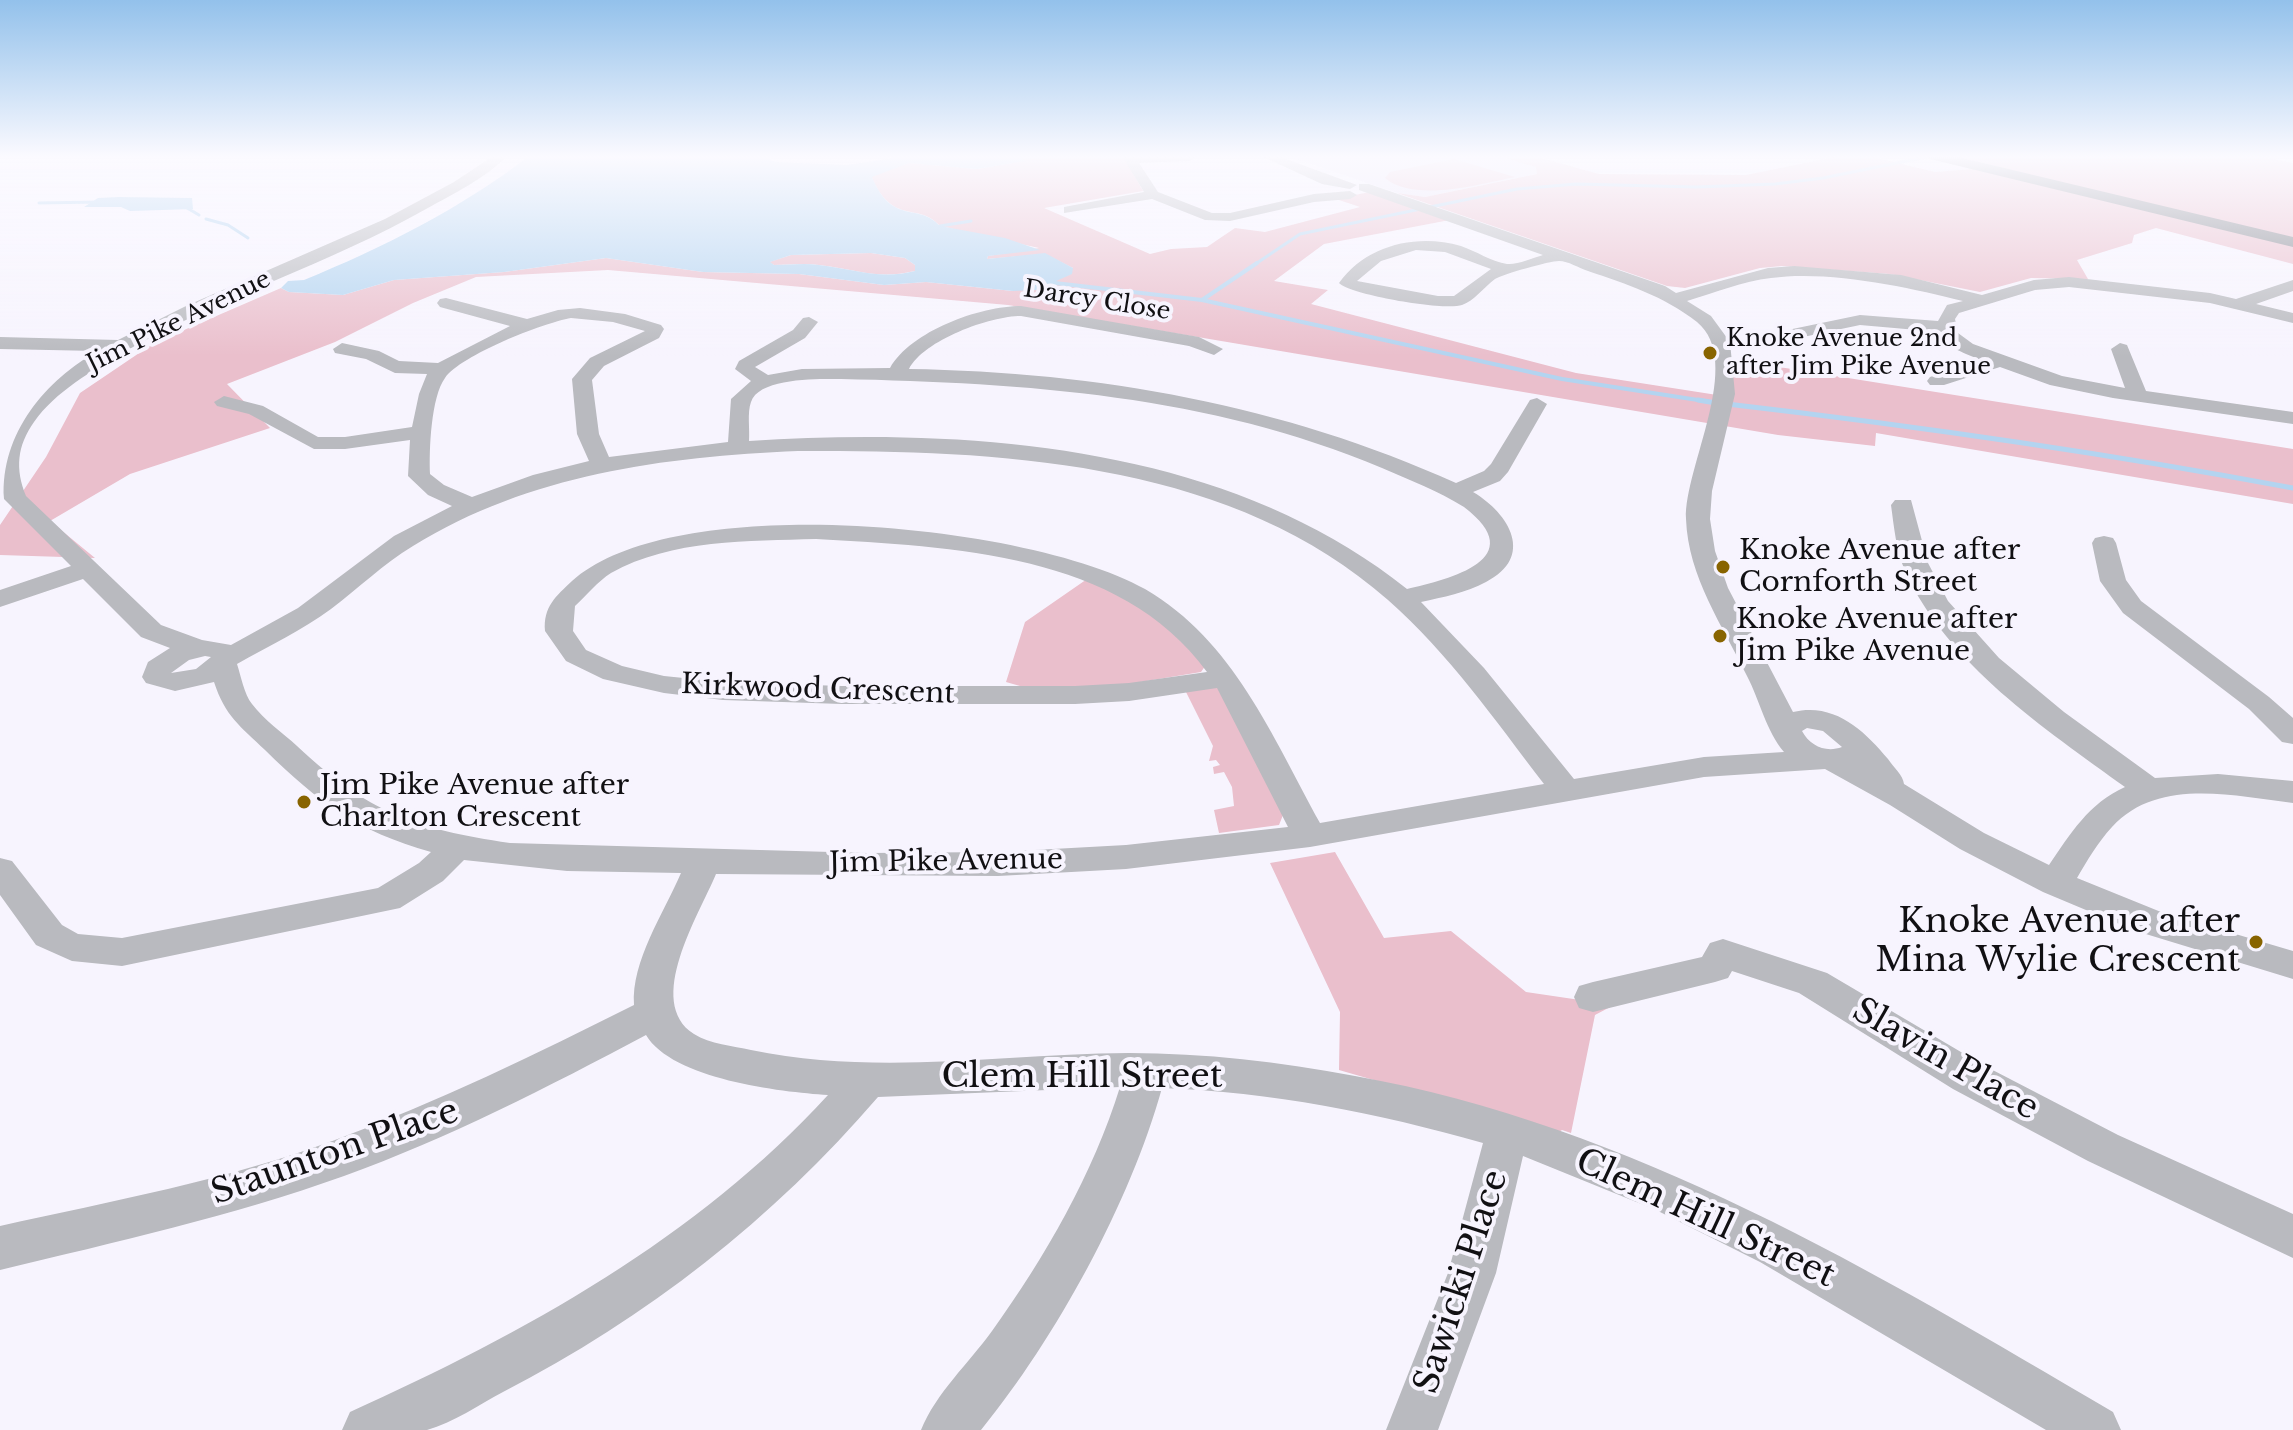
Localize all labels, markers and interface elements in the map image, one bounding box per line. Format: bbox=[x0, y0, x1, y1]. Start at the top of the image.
street label: Jim Pike Avenue bbox=[83, 265, 275, 379]
street label: Darcy Close bbox=[1022, 275, 1172, 327]
place label: Knoke Avenue 2nd after Jim Pike Avenue bbox=[1726, 325, 1991, 381]
marker: Knoke Avenue 2nd after Jim Pike Avenue bbox=[1701, 344, 1719, 362]
place label: Knoke Avenue after Cornforth Street bbox=[1739, 534, 2020, 600]
marker: Knoke Avenue after Cornforth Street bbox=[1714, 558, 1732, 576]
place label: Knoke Avenue after Jim Pike Avenue bbox=[1736, 603, 2017, 669]
marker: Knoke Avenue after Jim Pike Avenue bbox=[1711, 627, 1729, 645]
street label: Kirkwood Crescent bbox=[680, 668, 956, 712]
place label: Jim Pike Avenue after Charlton Crescent bbox=[320, 769, 629, 835]
marker: Jim Pike Avenue after Charlton Crescent bbox=[295, 793, 313, 811]
street label: Jim Pike Avenue bbox=[829, 843, 1063, 881]
place label: Knoke Avenue after Mina Wylie Crescent bbox=[1875, 902, 2240, 982]
marker: Knoke Avenue after Mina Wylie Crescent bbox=[2247, 933, 2265, 951]
street label: Slavin Place bbox=[1845, 990, 2045, 1130]
street label: Clem Hill Street bbox=[941, 1057, 1223, 1097]
street label: Staunton Place bbox=[206, 1092, 464, 1214]
street label: Clem Hill Street bbox=[1569, 1141, 1841, 1297]
street label: Sawicki Place bbox=[1407, 1165, 1517, 1399]

